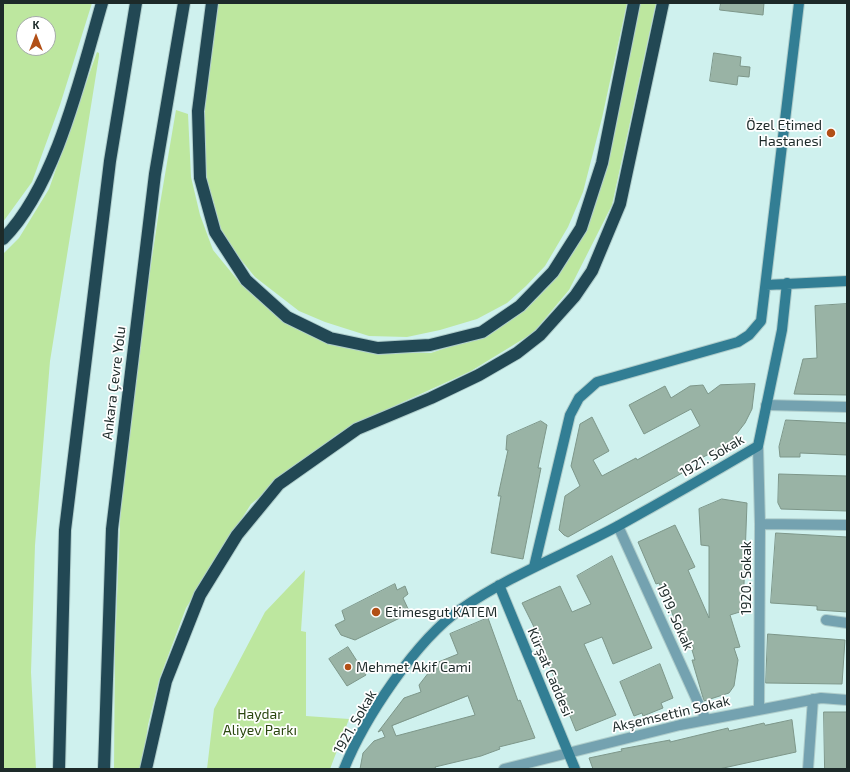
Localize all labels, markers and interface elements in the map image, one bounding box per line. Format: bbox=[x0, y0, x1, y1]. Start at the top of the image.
north arrow bbox=[16, 16, 56, 56]
text: K bbox=[33, 18, 39, 31]
place label: Özel Etimed Hastanesi bbox=[746, 117, 822, 150]
marker: Özel Etimed Hastanesi bbox=[825, 127, 837, 139]
street label: Ankara Çevre Yolu bbox=[99, 325, 129, 441]
street label: 1921. Sokak bbox=[677, 431, 747, 481]
street label: 1920. Sokak bbox=[738, 541, 754, 615]
street label: 1919. Sokak bbox=[653, 581, 697, 653]
place label: Etimesgut KATEM bbox=[385, 604, 497, 620]
marker: Etimesgut KATEM bbox=[370, 606, 382, 618]
street label: Kürşat Caddesi bbox=[524, 625, 576, 719]
place label: Mehmet Akif Cami bbox=[356, 659, 471, 675]
marker: Mehmet Akif Cami bbox=[343, 662, 353, 672]
street label: 1921. Sokak bbox=[330, 687, 380, 757]
street label: Akşemsettin Sokak bbox=[610, 692, 732, 736]
park label: Haydar Aliyev Parkı bbox=[223, 706, 297, 738]

